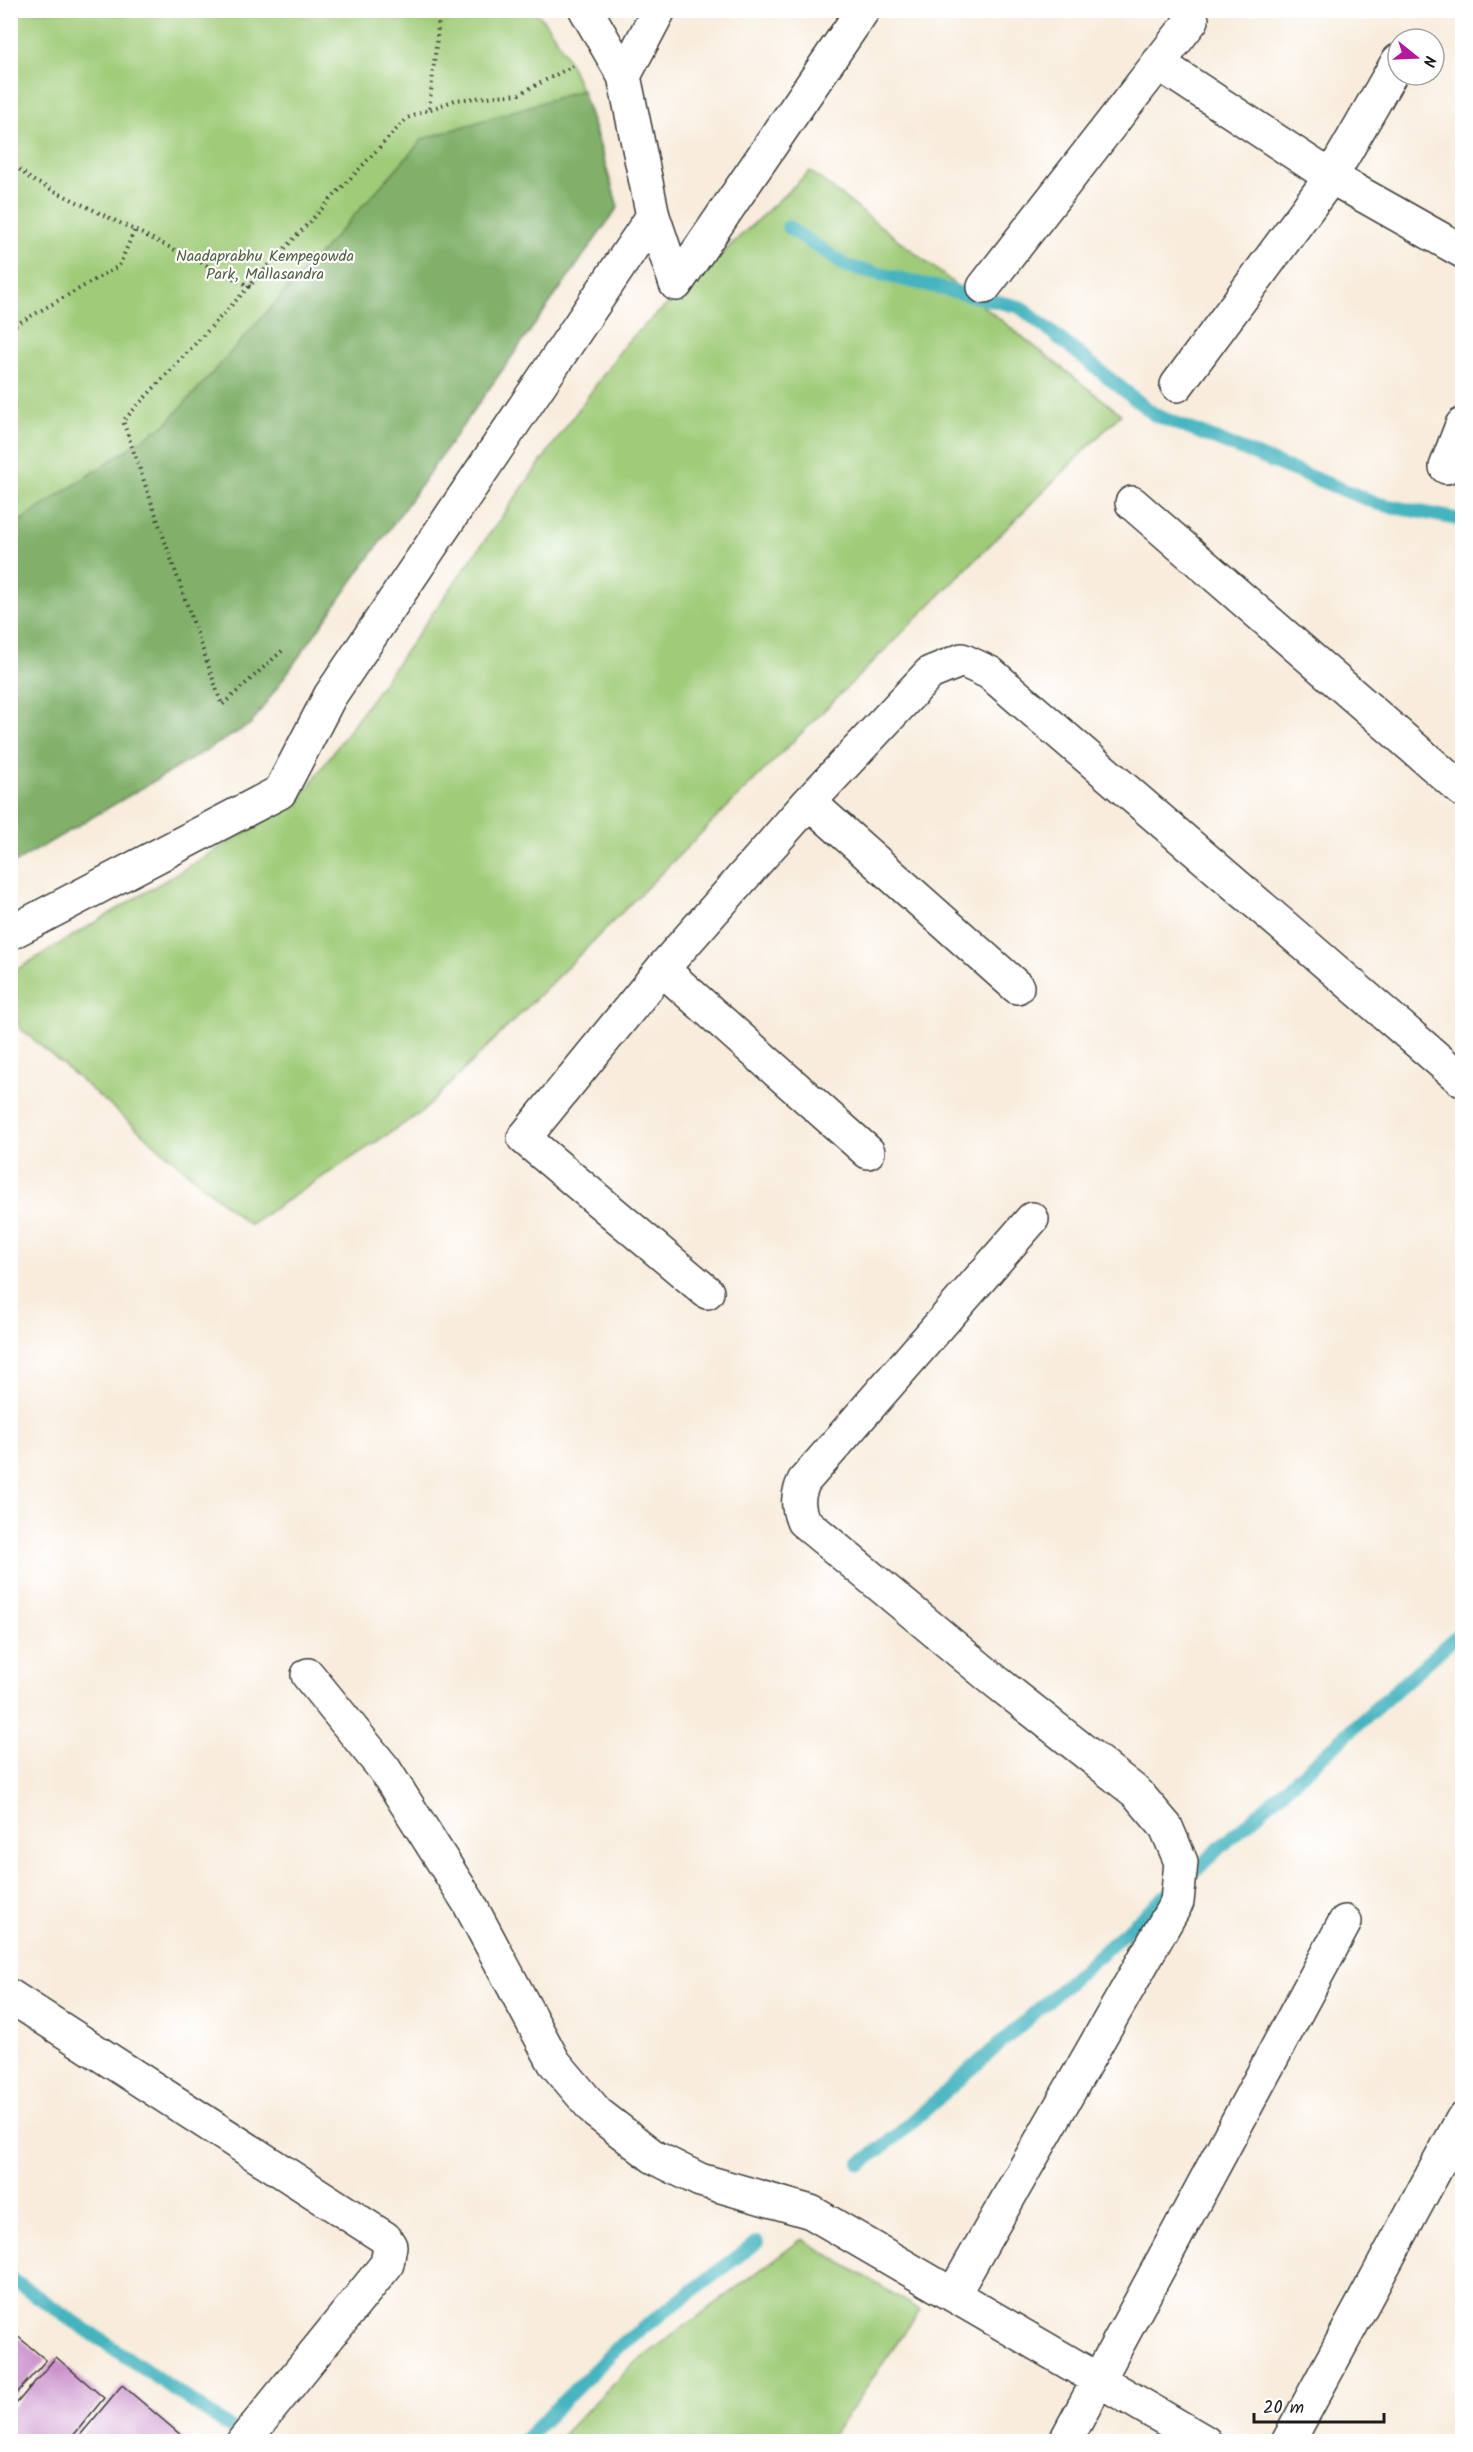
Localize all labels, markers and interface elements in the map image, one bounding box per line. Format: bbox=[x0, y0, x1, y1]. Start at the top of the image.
north arrow bbox=[1386, 27, 1446, 87]
text: N bbox=[1415, 53, 1442, 70]
park label: Naadaprabhu Kempegowda Park, Mallasandra bbox=[176, 244, 354, 287]
scale bar bbox=[1254, 2386, 1384, 2424]
text: 20 m bbox=[1263, 2394, 1304, 2423]

